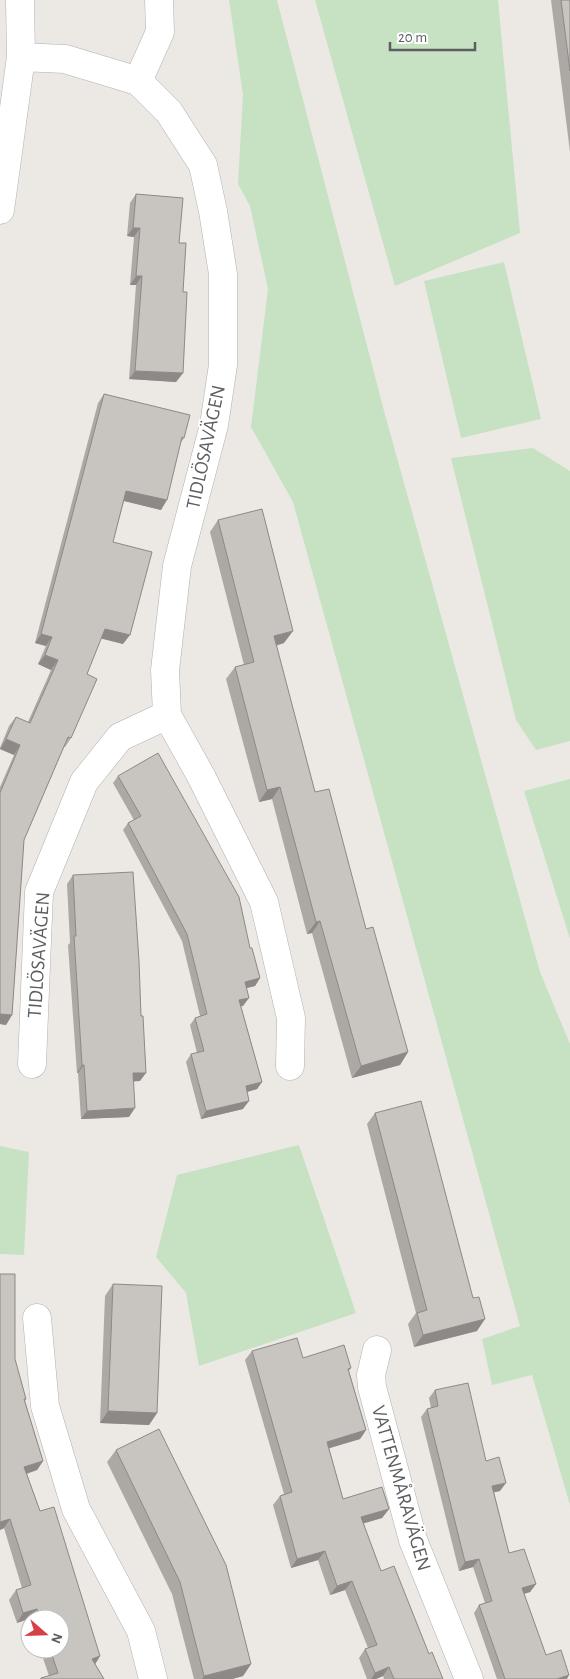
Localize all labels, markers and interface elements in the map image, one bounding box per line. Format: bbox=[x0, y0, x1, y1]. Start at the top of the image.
scale bar bbox=[390, 20, 475, 52]
text: 20 m bbox=[398, 30, 427, 45]
street label: TIDLÖSAVÄGEN bbox=[183, 383, 229, 511]
street label: TIDLÖSAVÄGEN bbox=[25, 891, 53, 1019]
street label: VATTENMÅRAVÄGEN bbox=[368, 1403, 435, 1573]
north arrow bbox=[20, 1609, 70, 1659]
text: N bbox=[48, 1631, 65, 1645]

